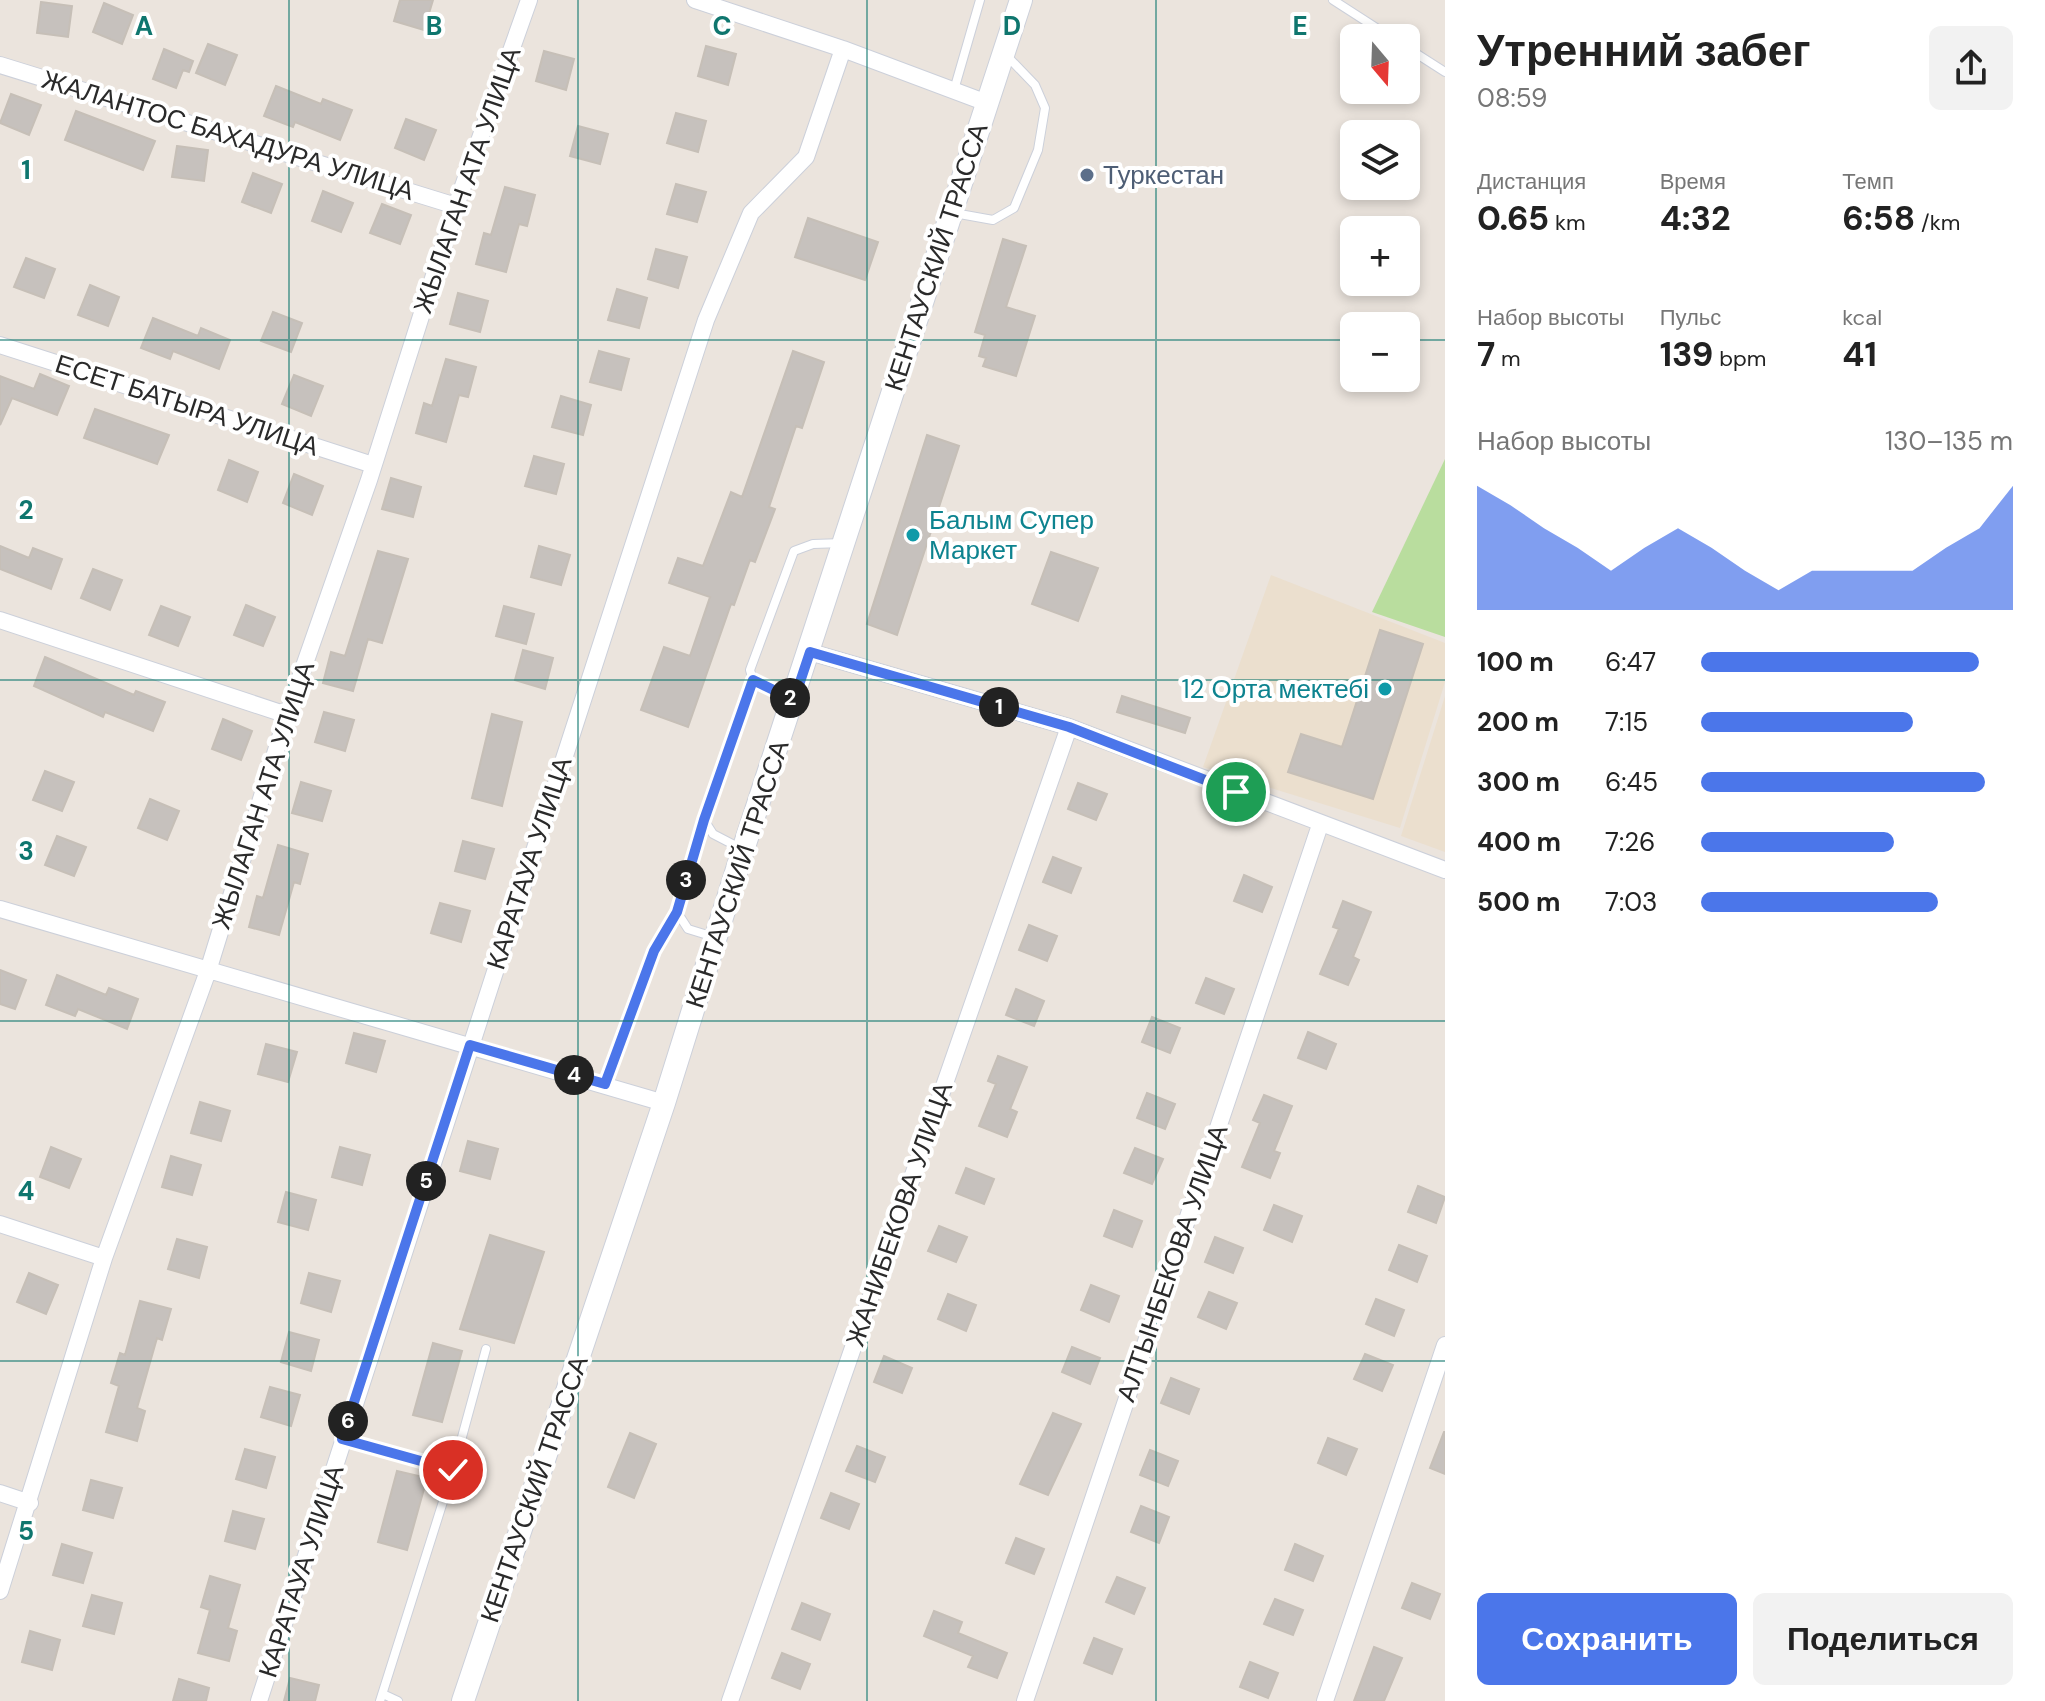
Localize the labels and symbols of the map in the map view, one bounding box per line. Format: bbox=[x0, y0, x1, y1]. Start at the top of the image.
text: A bbox=[135, 9, 153, 43]
text: B bbox=[426, 9, 442, 43]
text: C bbox=[712, 9, 732, 43]
text: D bbox=[1003, 9, 1021, 43]
text: E bbox=[1292, 9, 1308, 43]
north arrow bbox=[1340, 24, 1420, 104]
street label: ЖЫЛАГАН АТА УЛИЦА bbox=[405, 42, 529, 318]
street label: ЖАЛАНТОС БАХАДУРА УЛИЦА bbox=[38, 62, 419, 208]
street label: КЕНТАУСКИЙ ТРАССА bbox=[877, 118, 996, 395]
text: 1 bbox=[21, 153, 31, 187]
place label: Туркестан bbox=[1103, 158, 1224, 192]
marker: Туркестан bbox=[1078, 166, 1096, 184]
street label: ЕСЕТ БАТЫРА УЛИЦА bbox=[51, 346, 324, 464]
text: 2 bbox=[18, 493, 34, 527]
place label: Балым Супер Маркет bbox=[929, 503, 1094, 567]
marker: Балым Супер Маркет bbox=[904, 526, 922, 544]
street label: ЖЫЛАГАН АТА УЛИЦА bbox=[204, 656, 323, 933]
place label: 12 Орта мектебі bbox=[1181, 672, 1369, 706]
pin: 2 bbox=[770, 678, 810, 718]
marker: 12 Орта мектебі bbox=[1376, 680, 1394, 698]
pin: 1 bbox=[979, 687, 1019, 727]
street label: КЕНТАУСКИЙ ТРАССА bbox=[678, 735, 797, 1012]
street label: КАРАТАУА УЛИЦА bbox=[479, 752, 580, 974]
pin bbox=[1202, 758, 1270, 826]
text: 3 bbox=[18, 834, 34, 868]
pin: 3 bbox=[666, 860, 706, 900]
pin: 4 bbox=[554, 1055, 594, 1095]
street label: ЖАНИБЕКОВА УЛИЦА bbox=[838, 1077, 960, 1350]
street label: АЛТЫНБЕКОВА УЛИЦА bbox=[1109, 1119, 1236, 1406]
pin: 5 bbox=[406, 1161, 446, 1201]
text: 4 bbox=[18, 1174, 34, 1208]
street label: КЕНТАУСКИЙ ТРАССА bbox=[472, 1351, 596, 1627]
pin: 6 bbox=[328, 1401, 368, 1441]
pin bbox=[419, 1436, 487, 1504]
street label: КАРАТАУА УЛИЦА bbox=[251, 1460, 352, 1682]
text: 5 bbox=[18, 1514, 34, 1548]

